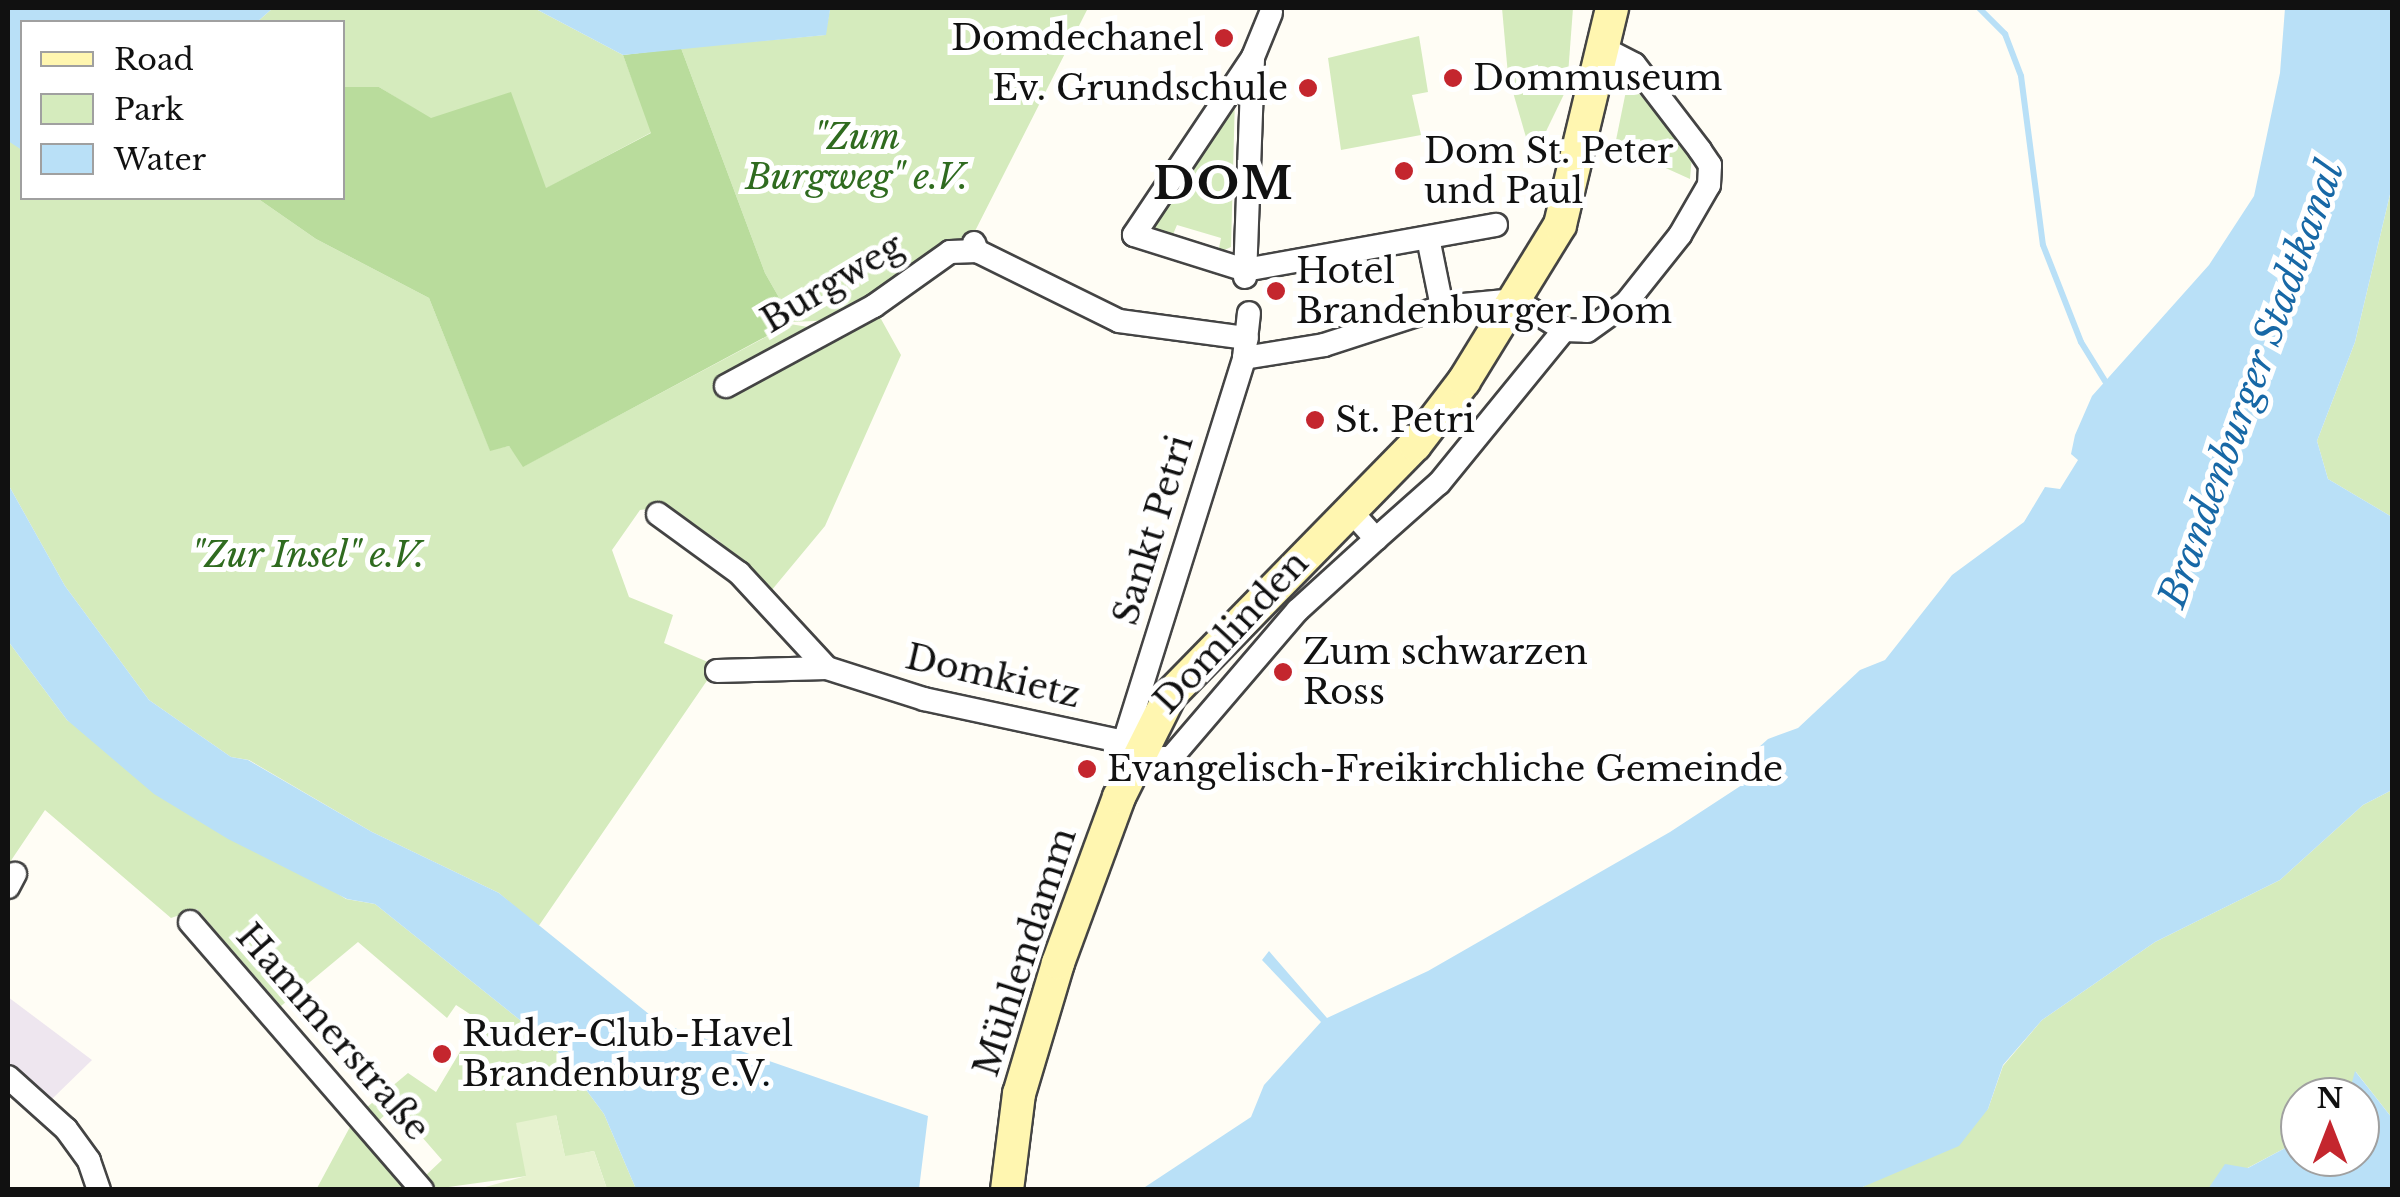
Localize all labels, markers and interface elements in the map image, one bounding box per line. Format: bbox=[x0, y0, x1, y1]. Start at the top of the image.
place label: Domdechanel bbox=[951, 17, 1204, 59]
legend bbox=[20, 20, 345, 200]
marker: Domdechanel bbox=[1213, 27, 1235, 49]
text: Road bbox=[114, 41, 194, 78]
place label: Dommuseum bbox=[1473, 57, 1722, 99]
place label: Ev. Grundschule bbox=[993, 67, 1288, 109]
marker: Dommuseum bbox=[1442, 67, 1464, 89]
marker: Ev. Grundschule bbox=[1297, 77, 1319, 99]
text: Park bbox=[114, 91, 184, 128]
park label: "Zum Burgweg" e.V. bbox=[745, 116, 969, 198]
place label: Dom St. Peter und Paul bbox=[1424, 130, 1673, 212]
text: Water bbox=[114, 141, 206, 178]
water label: Brandenburger Stadtkanal bbox=[2149, 154, 2353, 614]
district label: DOM bbox=[1153, 157, 1295, 211]
marker: Dom St. Peter und Paul bbox=[1393, 160, 1415, 182]
street label: Burgweg bbox=[753, 224, 911, 342]
place label: Hotel Brandenburger Dom bbox=[1296, 250, 1673, 332]
marker: Hotel Brandenburger Dom bbox=[1265, 280, 1287, 302]
place label: St. Petri bbox=[1335, 399, 1475, 441]
marker: St. Petri bbox=[1304, 409, 1326, 431]
street label: Sankt Petri bbox=[1104, 430, 1202, 630]
park label: "Zur Insel" e.V. bbox=[191, 534, 425, 576]
street label: Domlinden bbox=[1145, 542, 1317, 722]
place label: Zum schwarzen Ross bbox=[1303, 631, 1588, 713]
street label: Domkietz bbox=[902, 636, 1084, 716]
marker: Zum schwarzen Ross bbox=[1272, 661, 1294, 683]
place label: Evangelisch-Freikirchliche Gemeinde bbox=[1107, 748, 1783, 790]
marker: Evangelisch-Freikirchliche Gemeinde bbox=[1076, 758, 1098, 780]
street label: Mühlendamm bbox=[965, 823, 1085, 1081]
street label: Hammerstraße bbox=[228, 915, 438, 1149]
place label: Ruder-Club-Havel Brandenburg e.V. bbox=[462, 1013, 793, 1095]
marker: Ruder-Club-Havel Brandenburg e.V. bbox=[431, 1043, 453, 1065]
north arrow bbox=[2280, 1077, 2380, 1177]
text: N bbox=[2317, 1081, 2343, 1116]

